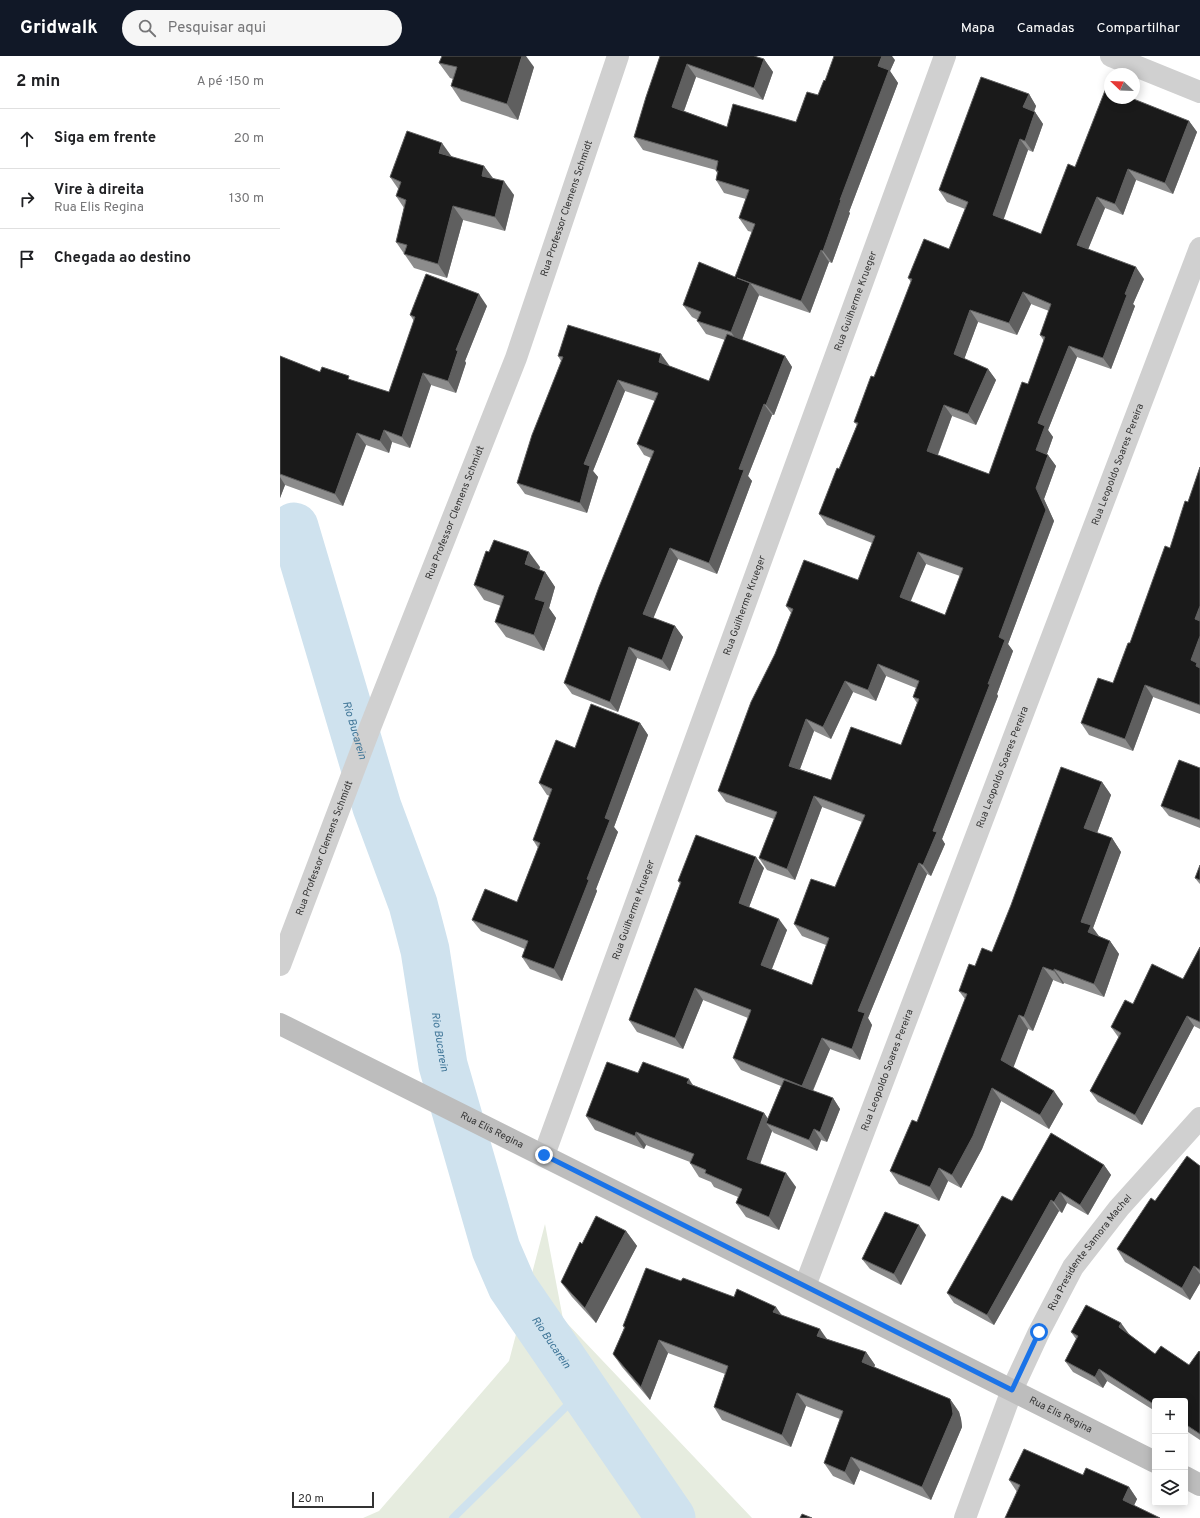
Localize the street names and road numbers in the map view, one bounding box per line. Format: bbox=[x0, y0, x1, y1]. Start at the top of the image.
street label: Rua Professor Clemens Schmidt bbox=[537, 138, 596, 278]
street label: Rua Guilherme Krueger bbox=[831, 249, 880, 353]
street label: Rua Leopoldo Soares Pereira bbox=[1089, 402, 1147, 527]
street label: Rua Professor Clemens Schmidt bbox=[423, 443, 487, 582]
street label: Rua Guilherme Krueger bbox=[720, 554, 769, 657]
street label: Rua Leopoldo Soares Pereira bbox=[973, 704, 1031, 830]
street label: Rua Professor Clemens Schmidt bbox=[293, 779, 356, 917]
street label: Rua Guilherme Krueger bbox=[609, 858, 658, 962]
street label: Rua Leopoldo Soares Pereira bbox=[858, 1007, 916, 1133]
street label: Rua Elis Regina bbox=[458, 1109, 526, 1151]
street label: Rua Presidente Samora Machel bbox=[1045, 1192, 1135, 1313]
street label: Rua Elis Regina bbox=[1027, 1393, 1095, 1436]

